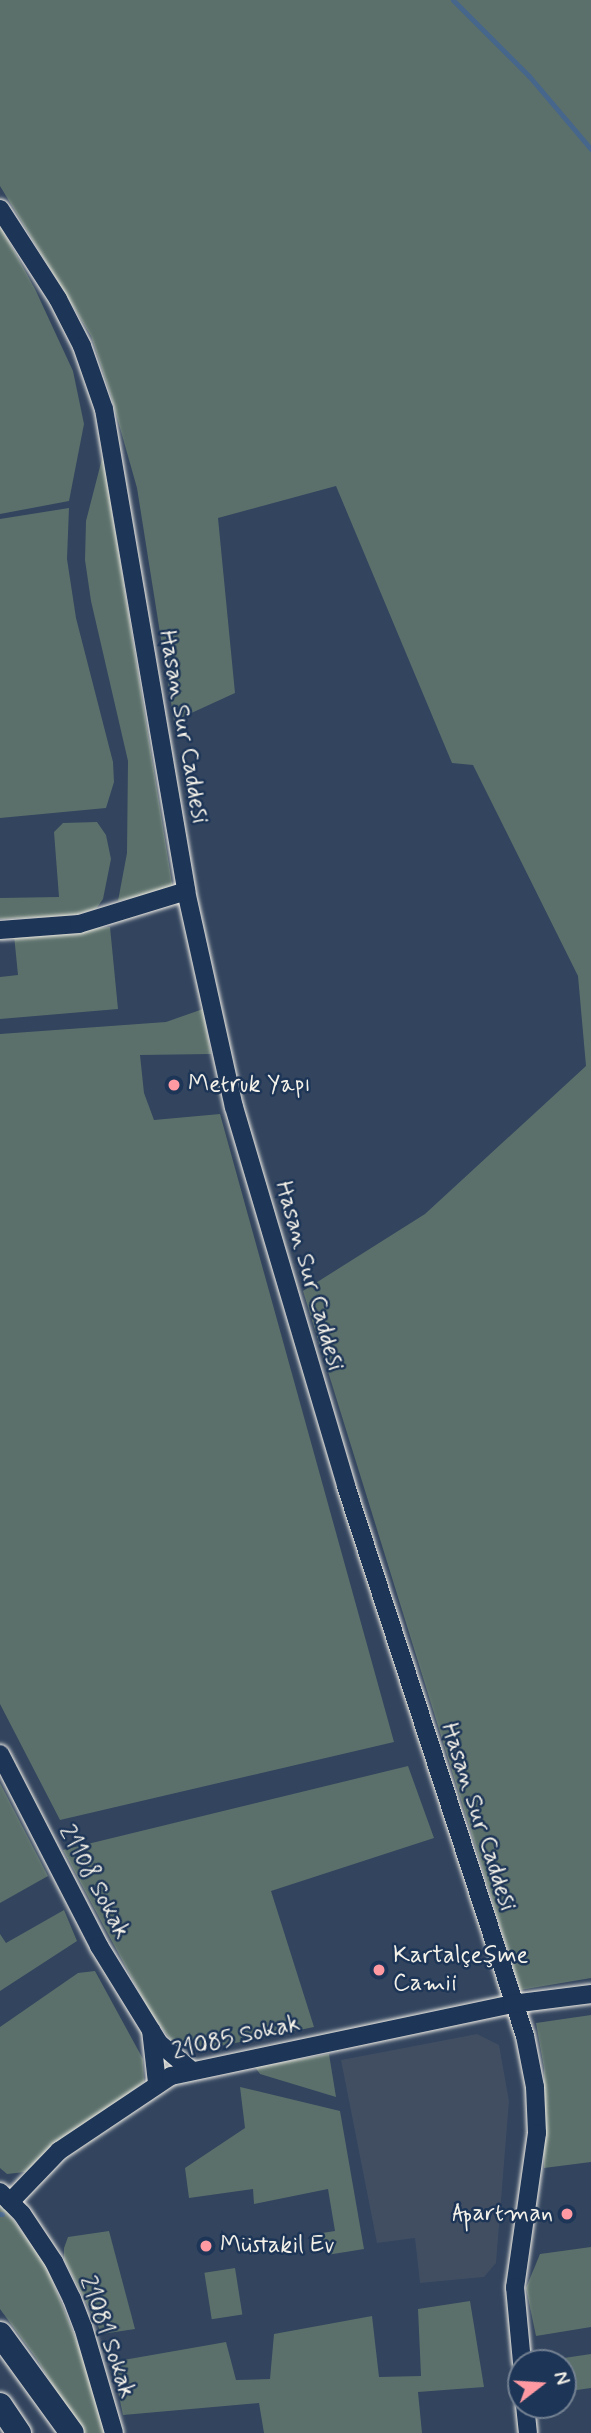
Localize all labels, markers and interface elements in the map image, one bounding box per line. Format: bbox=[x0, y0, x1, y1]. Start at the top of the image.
street label: Hasan Sur Caddesi bbox=[152, 627, 214, 827]
place label: Metruk Yapı bbox=[188, 1071, 312, 1099]
marker: Metruk Yapı bbox=[166, 1077, 182, 1093]
street label: Hasan Sur Caddesi bbox=[268, 1177, 350, 1375]
street label: Hasan Sur Caddesi bbox=[434, 1718, 522, 1916]
street label: 21108 Sokak bbox=[52, 1820, 136, 1944]
place label: Kartalçeşme Camii bbox=[393, 1942, 528, 1998]
marker: Kartalçeşme Camii bbox=[371, 1962, 387, 1978]
street label: 21085 Sokak bbox=[169, 2009, 303, 2067]
place label: Apartman bbox=[452, 2200, 553, 2228]
marker: Apartman bbox=[559, 2206, 575, 2222]
place label: Müstakil Ev bbox=[220, 2232, 335, 2260]
marker: Müstakil Ev bbox=[198, 2238, 214, 2254]
street label: 21081 Sokak bbox=[73, 2272, 141, 2402]
north arrow bbox=[507, 2349, 577, 2419]
text: N bbox=[547, 2369, 574, 2388]

